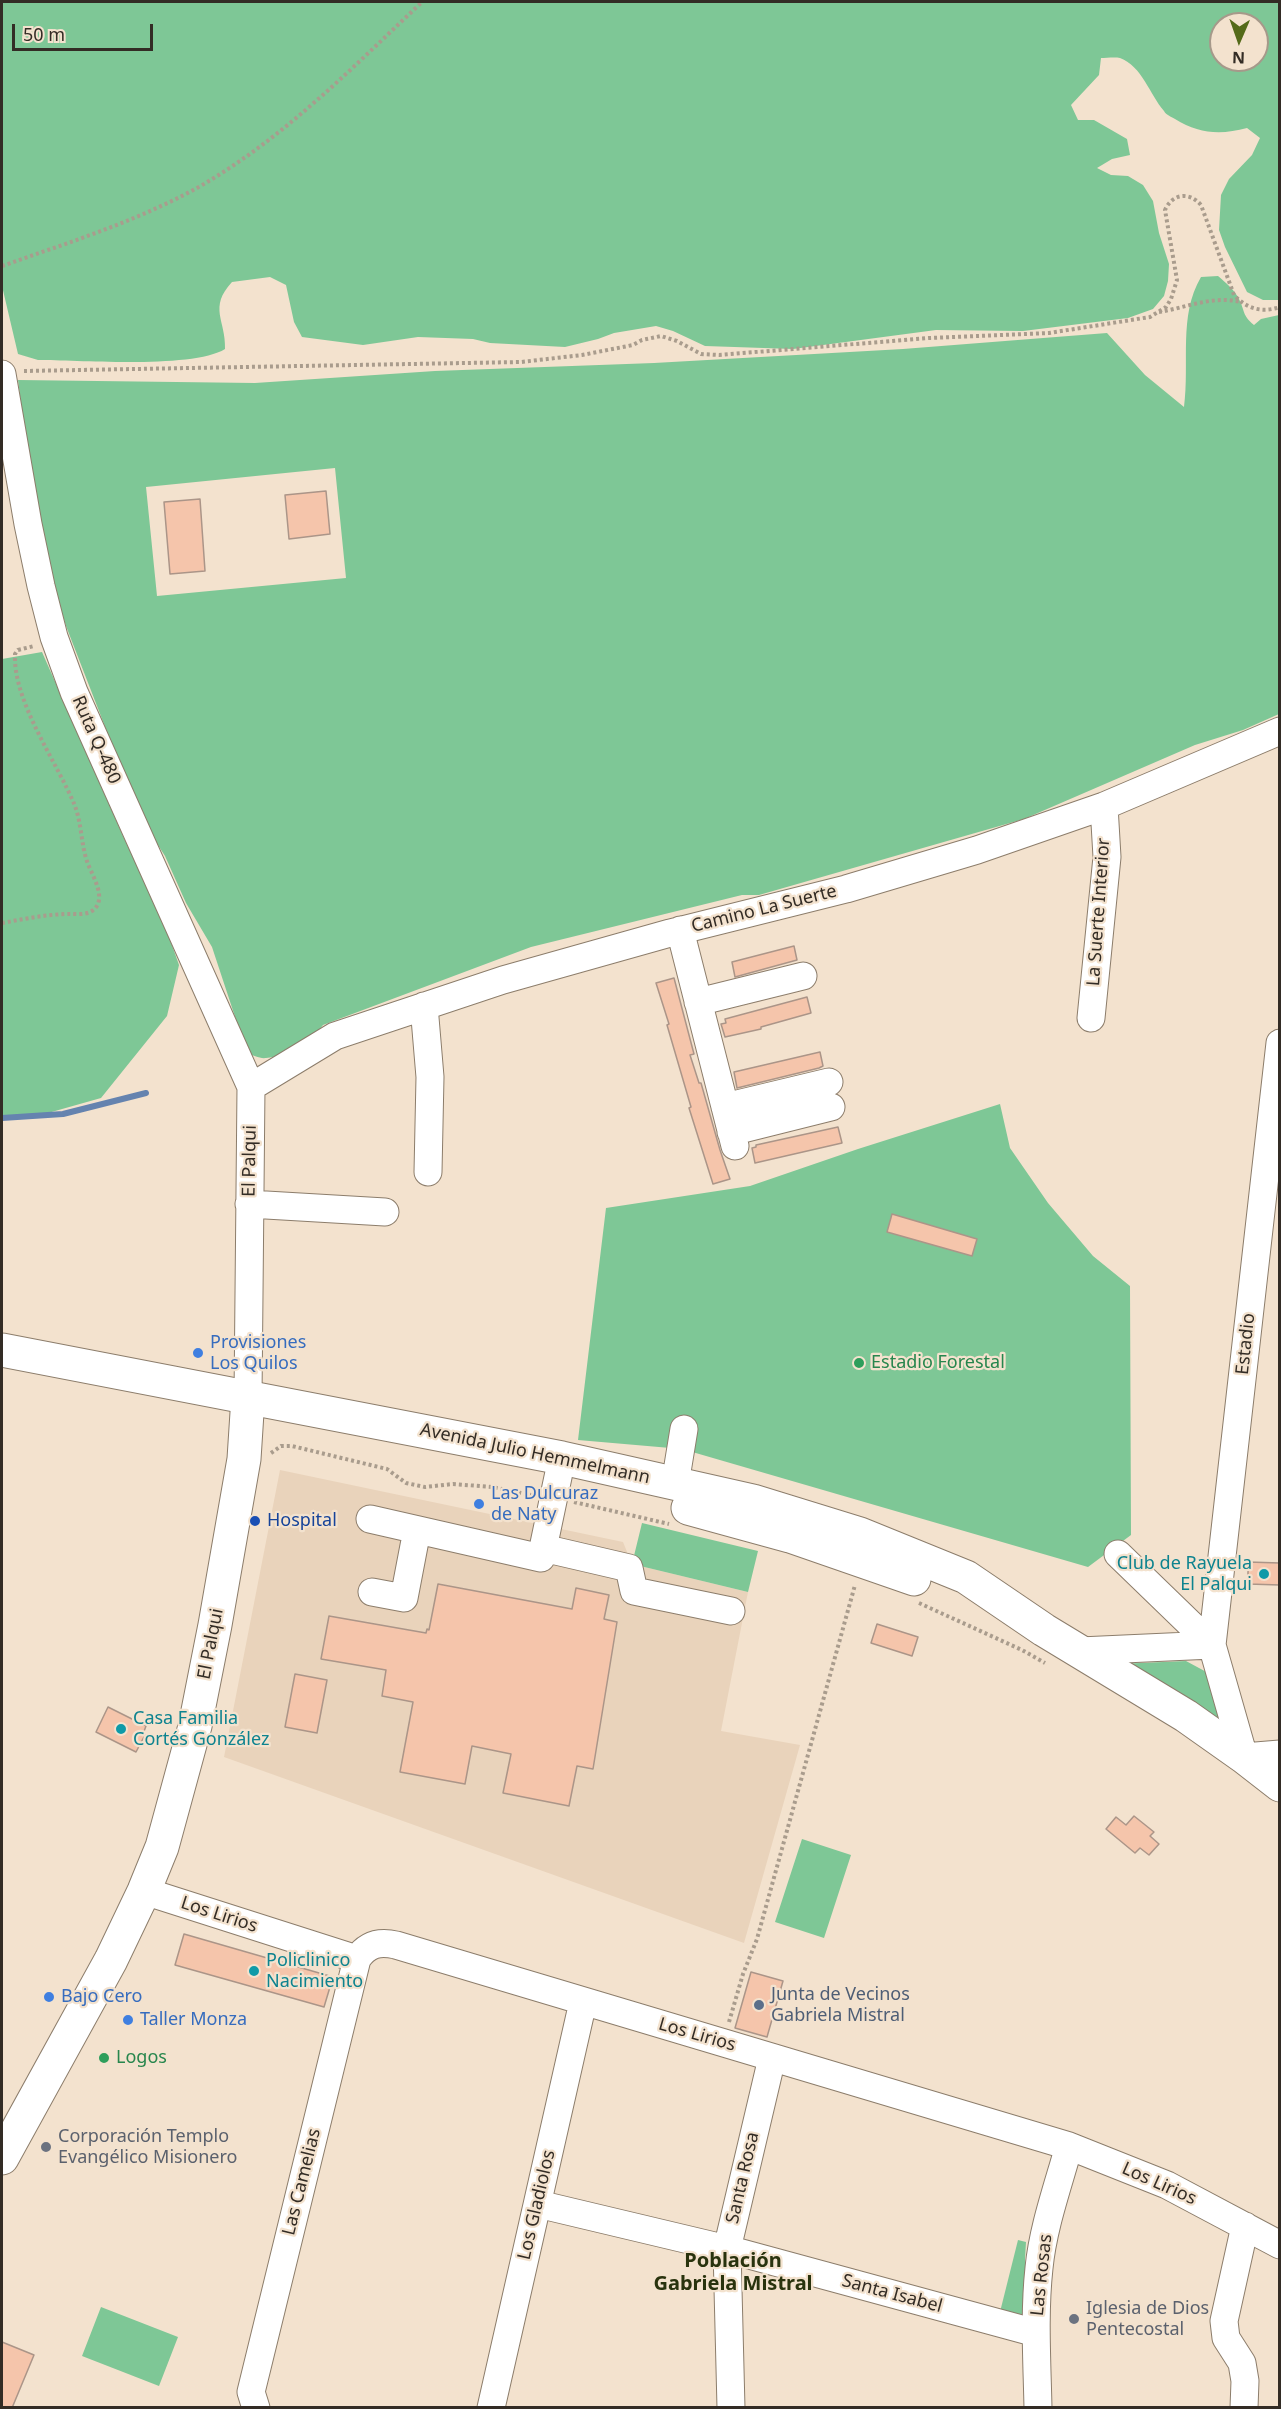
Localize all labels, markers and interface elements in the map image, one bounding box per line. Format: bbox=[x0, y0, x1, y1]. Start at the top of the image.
scale bar bbox=[15, 12, 156, 50]
north arrow bbox=[1209, 12, 1269, 72]
text: 50 m bbox=[23, 22, 65, 46]
text: N bbox=[1232, 47, 1245, 69]
street label: Ruta Q-480 bbox=[67, 693, 125, 787]
street label: La Suerte Interior bbox=[1083, 837, 1115, 987]
street label: Camino La Suerte bbox=[689, 880, 839, 938]
street label: El Palqui bbox=[239, 1125, 261, 1197]
street label: Estadio bbox=[1232, 1312, 1260, 1376]
place label: Provisiones Los Quilos bbox=[210, 1332, 306, 1374]
marker: Provisiones Los Quilos bbox=[191, 1346, 205, 1360]
place label: Estadio Forestal bbox=[871, 1352, 1005, 1374]
marker: Estadio Forestal bbox=[852, 1356, 866, 1370]
street label: Avenida Julio Hemmelmann bbox=[418, 1419, 652, 1489]
place label: Las Dulcuraz de Naty bbox=[491, 1483, 598, 1526]
marker: Las Dulcuraz de Naty bbox=[472, 1497, 486, 1511]
place label: Hospital bbox=[267, 1510, 337, 1532]
marker: Hospital bbox=[248, 1514, 262, 1528]
place label: Club de Rayuela El Palqui bbox=[1117, 1553, 1252, 1596]
marker: Club de Rayuela El Palqui bbox=[1257, 1567, 1271, 1581]
street label: El Palqui bbox=[194, 1607, 228, 1681]
place label: Casa Familia Cortés González bbox=[133, 1708, 269, 1750]
marker: Casa Familia Cortés González bbox=[114, 1722, 128, 1736]
street label: Los Lirios bbox=[178, 1892, 260, 1938]
place label: Policlinico Nacimiento bbox=[266, 1950, 363, 1992]
marker: Policlinico Nacimiento bbox=[247, 1964, 261, 1978]
place label: Junta de Vecinos Gabriela Mistral bbox=[771, 1984, 910, 2026]
place label: Bajo Cero bbox=[61, 1986, 143, 2008]
marker: Bajo Cero bbox=[42, 1990, 56, 2004]
marker: Junta de Vecinos Gabriela Mistral bbox=[752, 1998, 766, 2012]
place label: Taller Monza bbox=[140, 2009, 247, 2031]
marker: Taller Monza bbox=[121, 2013, 135, 2027]
street label: Los Lirios bbox=[656, 2014, 738, 2056]
place label: Logos bbox=[116, 2047, 167, 2069]
marker: Logos bbox=[97, 2051, 111, 2065]
place label: Corporación Templo Evangélico Misionero bbox=[58, 2126, 237, 2168]
street label: Las Camelias bbox=[278, 2126, 326, 2238]
street label: Santa Rosa bbox=[722, 2130, 764, 2226]
marker: Corporación Templo Evangélico Misionero bbox=[39, 2140, 53, 2154]
street label: Los Gladiolos bbox=[514, 2148, 560, 2262]
street label: Los Lirios bbox=[1118, 2158, 1200, 2210]
street label: Las Rosas bbox=[1027, 2233, 1057, 2317]
district label: Población Gabriela Mistral bbox=[653, 2249, 813, 2296]
street label: Santa Isabel bbox=[839, 2270, 945, 2318]
place label: Iglesia de Dios Pentecostal bbox=[1086, 2298, 1209, 2340]
marker: Iglesia de Dios Pentecostal bbox=[1067, 2312, 1081, 2326]

